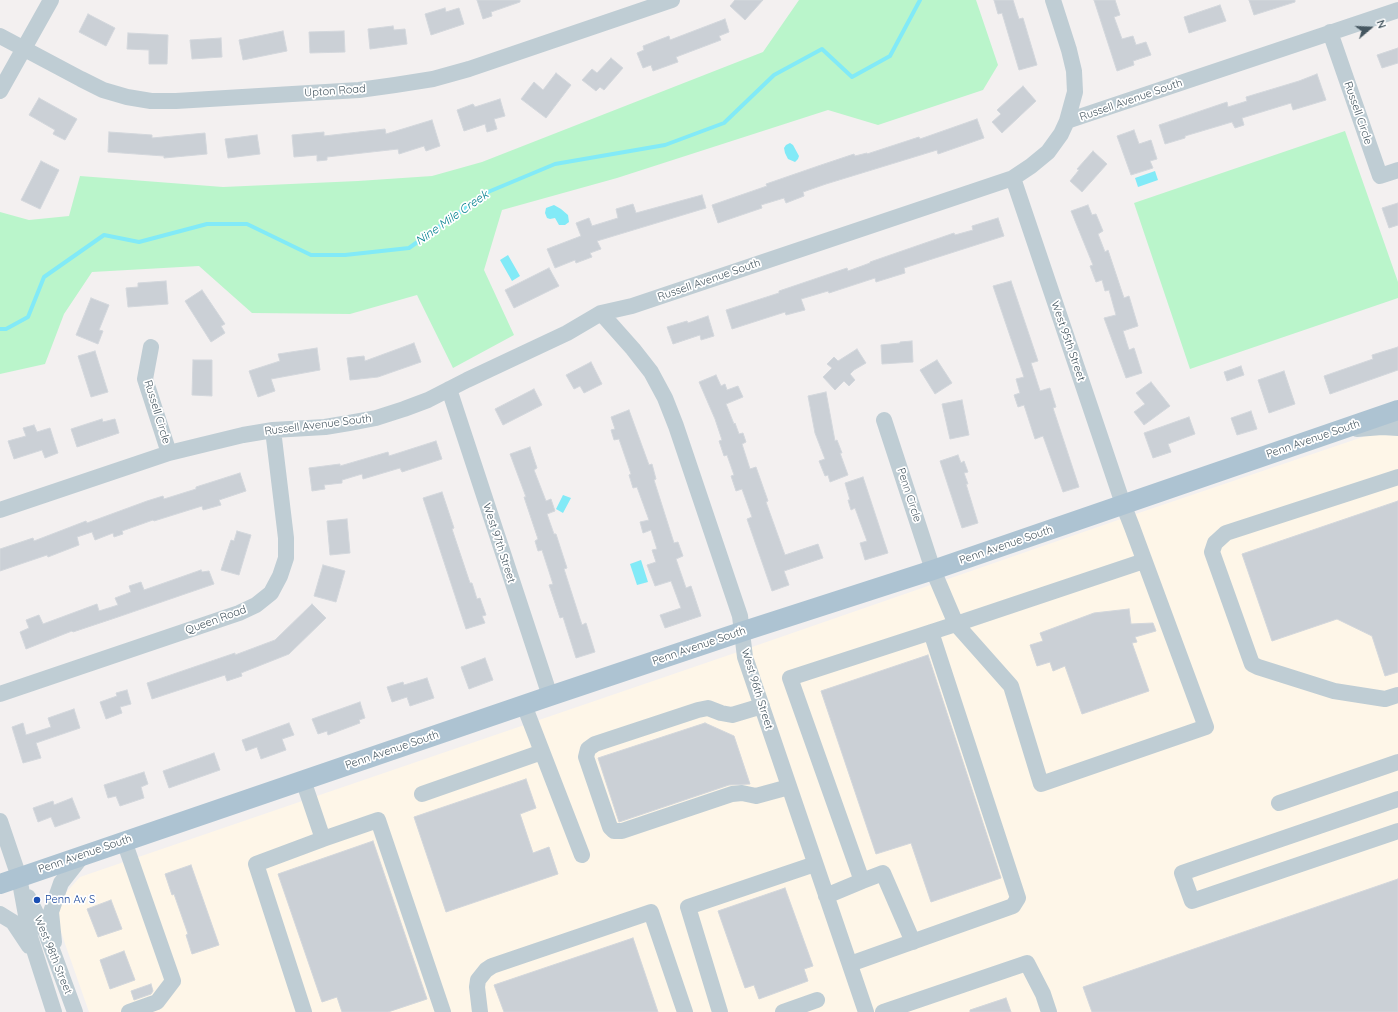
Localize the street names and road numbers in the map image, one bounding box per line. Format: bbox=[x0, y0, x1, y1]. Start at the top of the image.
street label: Russell Avenue South bbox=[1078, 76, 1184, 124]
street label: Russell Circle bbox=[1341, 80, 1375, 146]
street label: Upton Road bbox=[304, 82, 366, 100]
street label: Russell Avenue South bbox=[656, 256, 762, 304]
street label: West 95th Street bbox=[1048, 299, 1088, 383]
street label: Russell Circle bbox=[141, 379, 173, 445]
street label: Russell Avenue South bbox=[264, 412, 372, 438]
street label: Penn Avenue South bbox=[1264, 417, 1362, 461]
street label: Penn Circle bbox=[894, 466, 924, 524]
street label: West 97th Street bbox=[480, 501, 518, 585]
street label: Penn Avenue South bbox=[957, 523, 1055, 567]
street label: Queen Road bbox=[184, 603, 248, 637]
street label: Penn Avenue South bbox=[650, 624, 748, 668]
street label: West 96th Street bbox=[738, 647, 776, 731]
street label: Penn Avenue South bbox=[343, 728, 441, 772]
street label: Penn Avenue South bbox=[36, 832, 134, 876]
street label: West 98th Street bbox=[31, 914, 75, 996]

